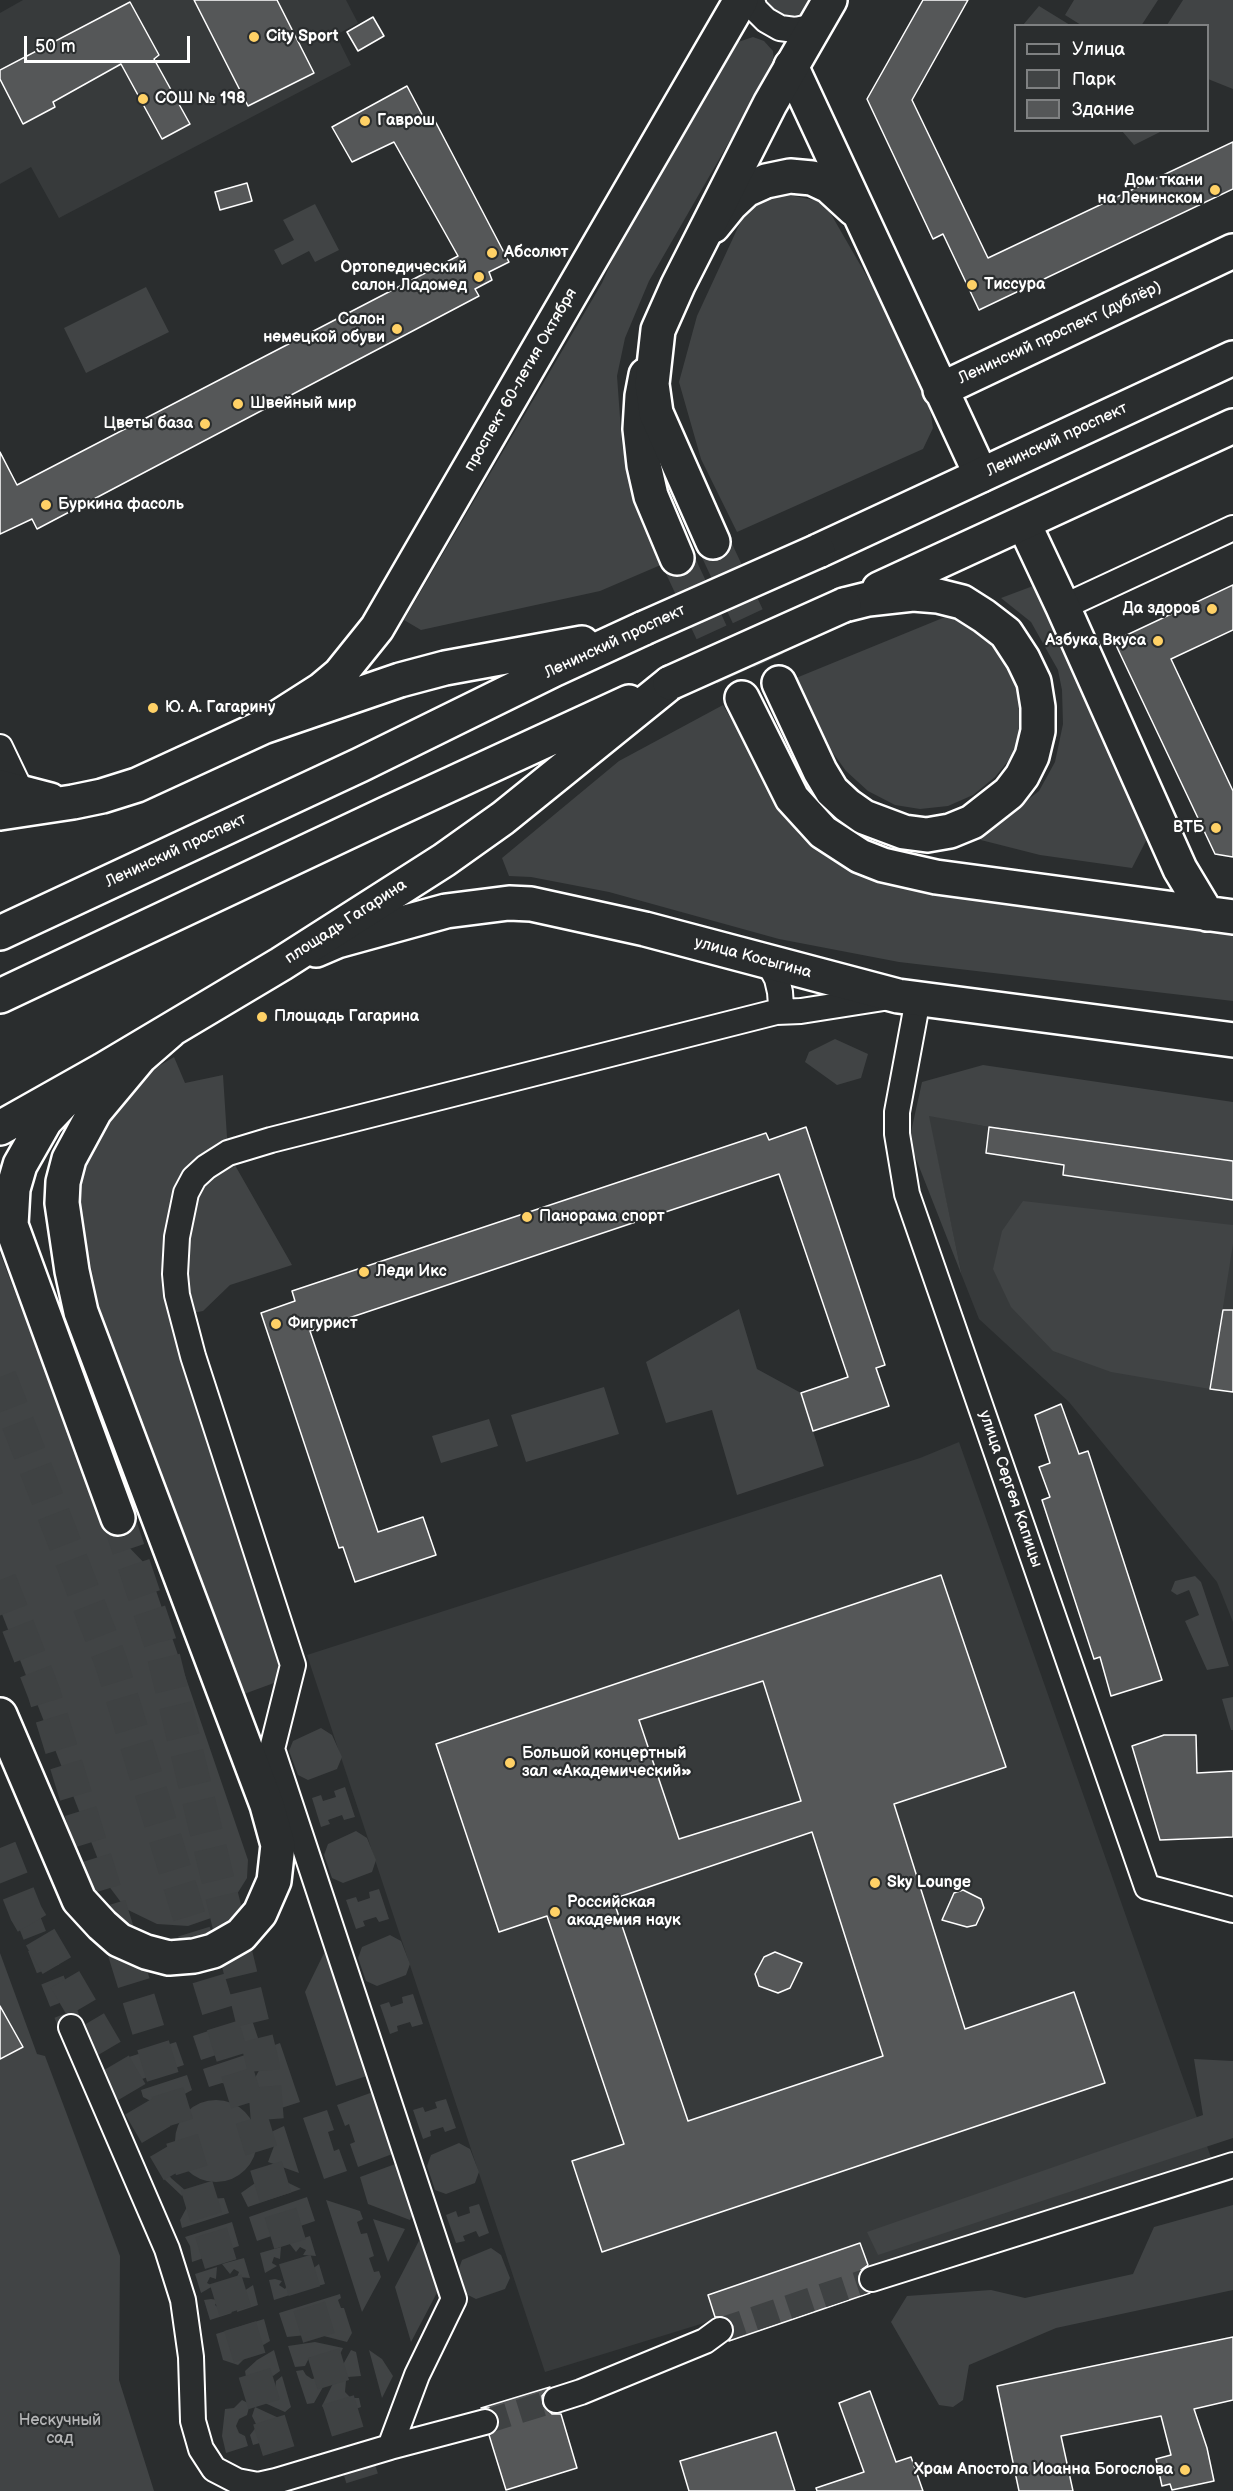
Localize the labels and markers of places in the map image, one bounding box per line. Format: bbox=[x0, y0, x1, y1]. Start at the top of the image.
place label: City Sport bbox=[266, 27, 338, 47]
marker: City Sport bbox=[247, 30, 261, 44]
place label: СОШ № 198 bbox=[155, 89, 246, 109]
marker: СОШ № 198 bbox=[136, 92, 150, 106]
place label: Гаврош bbox=[377, 111, 435, 131]
marker: Гаврош bbox=[358, 114, 372, 128]
place label: Дом ткани на Ленинском bbox=[1097, 171, 1203, 209]
marker: Дом ткани на Ленинском bbox=[1208, 183, 1222, 197]
place label: Абсолют bbox=[504, 243, 568, 263]
marker: Абсолют bbox=[485, 246, 499, 260]
place label: Ортопедический салон Ладомед bbox=[340, 258, 467, 296]
marker: Ортопедический салон Ладомед bbox=[472, 270, 486, 284]
place label: Тиссура bbox=[984, 275, 1045, 295]
marker: Тиссура bbox=[965, 278, 979, 292]
place label: Салон немецкой обуви bbox=[263, 310, 385, 348]
marker: Салон немецкой обуви bbox=[390, 322, 404, 336]
place label: Швейный мир bbox=[250, 394, 356, 414]
marker: Швейный мир bbox=[231, 397, 245, 411]
place label: Цветы база bbox=[103, 414, 193, 434]
marker: Цветы база bbox=[198, 417, 212, 431]
place label: Буркина фасоль bbox=[58, 495, 184, 515]
marker: Буркина фасоль bbox=[39, 498, 53, 512]
place label: Да здоров bbox=[1123, 599, 1200, 619]
marker: Да здоров bbox=[1205, 602, 1219, 616]
place label: Азбука Вкуса bbox=[1045, 631, 1146, 651]
marker: Азбука Вкуса bbox=[1151, 634, 1165, 648]
place label: Ю. А. Гагарину bbox=[165, 698, 275, 718]
marker: Ю. А. Гагарину bbox=[146, 701, 160, 715]
place label: ВТБ bbox=[1173, 818, 1204, 838]
marker: ВТБ bbox=[1209, 821, 1223, 835]
place label: Площадь Гагарина bbox=[274, 1007, 419, 1027]
marker: Площадь Гагарина bbox=[255, 1010, 269, 1024]
place label: Панорама спорт bbox=[539, 1207, 665, 1227]
marker: Панорама спорт bbox=[520, 1210, 534, 1224]
place label: Леди Икс bbox=[376, 1262, 447, 1282]
marker: Леди Икс bbox=[357, 1265, 371, 1279]
place label: Фигурист bbox=[288, 1314, 358, 1334]
marker: Фигурист bbox=[269, 1317, 283, 1331]
place label: Большой концертный зал «Академический» bbox=[522, 1744, 692, 1782]
marker: Большой концертный зал «Академический» bbox=[503, 1756, 517, 1770]
place label: Sky Lounge bbox=[887, 1873, 971, 1893]
marker: Sky Lounge bbox=[868, 1876, 882, 1890]
place label: Российская академия наук bbox=[567, 1893, 681, 1931]
marker: Российская академия наук bbox=[548, 1905, 562, 1919]
place label: Храм Апостола Иоанна Богослова bbox=[914, 2460, 1173, 2480]
marker: Храм Апостола Иоанна Богослова bbox=[1178, 2463, 1192, 2477]

